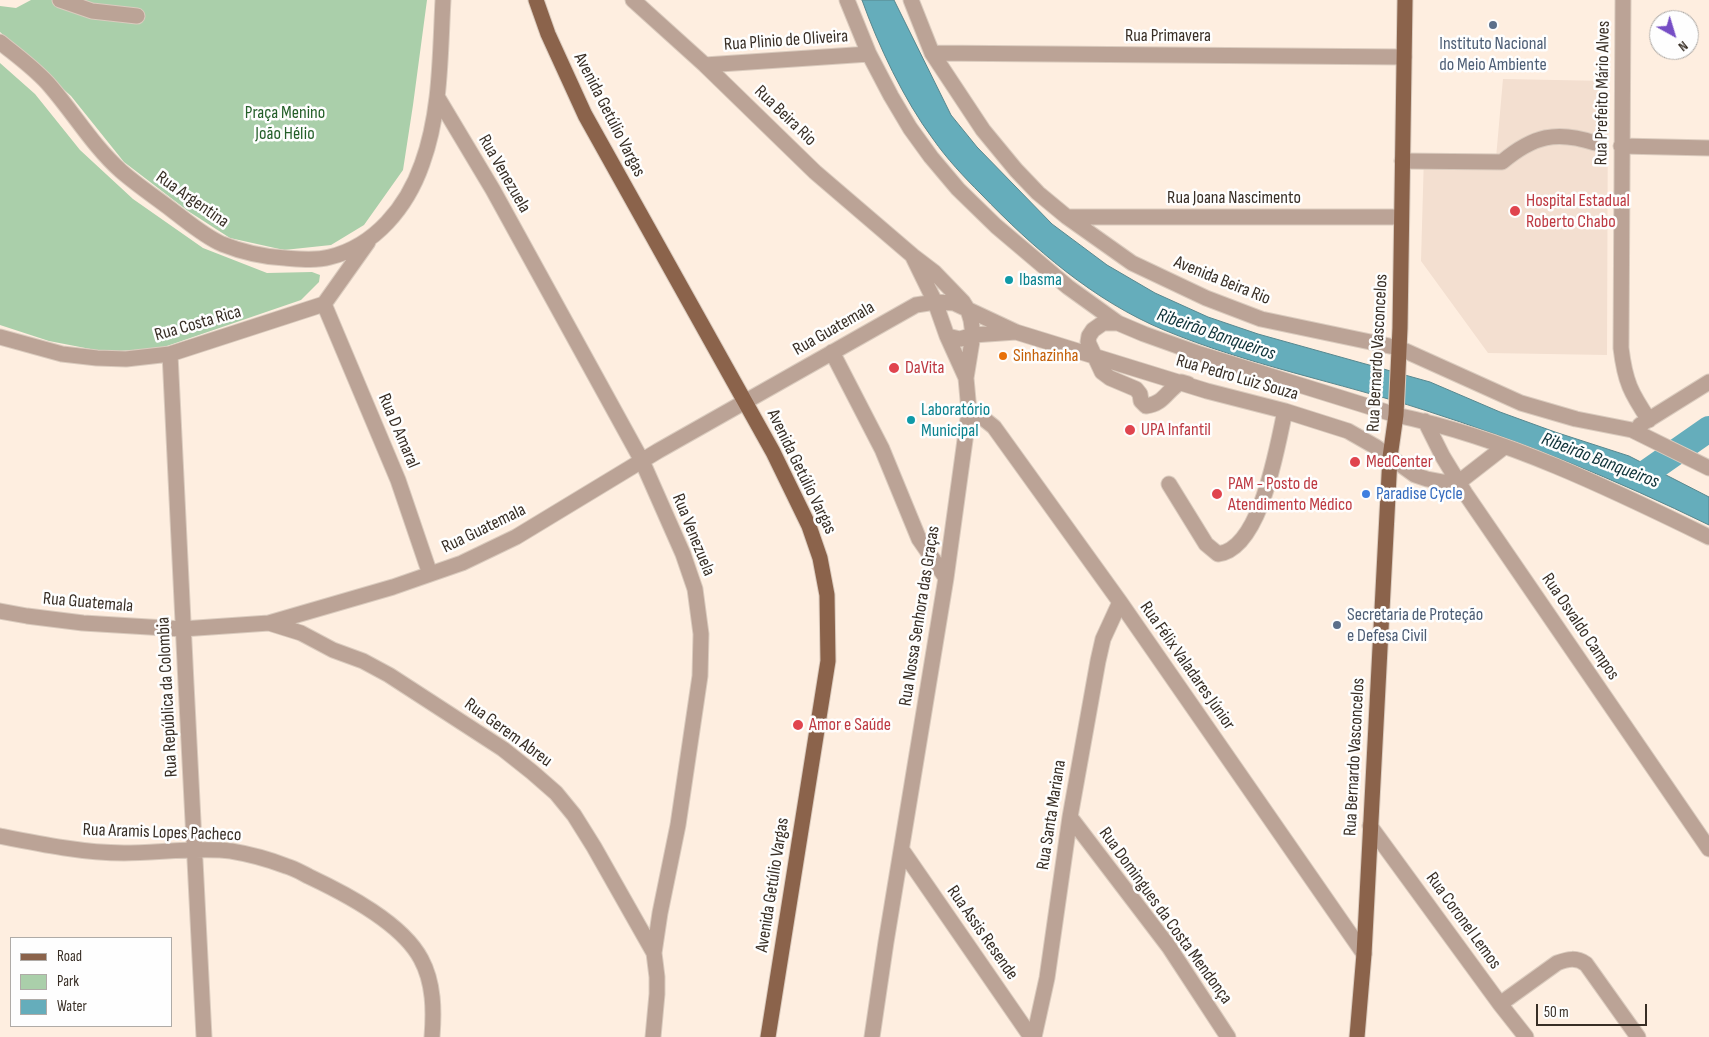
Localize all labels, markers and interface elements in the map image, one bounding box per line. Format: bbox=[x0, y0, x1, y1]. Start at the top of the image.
north arrow bbox=[1649, 10, 1699, 60]
marker: Instituto Nacional do Meio Ambiente bbox=[1487, 19, 1499, 31]
street label: Rua Prefeito Mário Alves bbox=[1591, 20, 1615, 166]
street label: Rua Primavera bbox=[1125, 25, 1211, 47]
street label: Rua Plinio de Oliveira bbox=[723, 26, 849, 56]
place label: Instituto Nacional do Meio Ambiente bbox=[1439, 33, 1547, 76]
text: N bbox=[1675, 37, 1691, 55]
street label: Avenida Getúlio Vargas bbox=[569, 50, 649, 180]
street label: Rua Beira Rio bbox=[749, 81, 821, 151]
park label: Praça Menino João Hélio bbox=[245, 102, 325, 144]
street label: Rua Venezuela bbox=[473, 131, 535, 217]
street label: Rua Argentina bbox=[151, 167, 233, 233]
street label: Rua Joana Nascimento bbox=[1167, 187, 1301, 209]
place label: Hospital Estadual Roberto Chabo bbox=[1526, 190, 1630, 232]
marker: Hospital Estadual Roberto Chabo bbox=[1508, 204, 1522, 218]
street label: Avenida Beira Rio bbox=[1171, 252, 1273, 310]
place label: Ibasma bbox=[1019, 269, 1062, 291]
street label: Rua Bernardo Vasconcelos bbox=[1363, 273, 1393, 433]
marker: Ibasma bbox=[1003, 274, 1015, 286]
street label: Rua Guatemala bbox=[789, 297, 879, 361]
street label: Rua Costa Rica bbox=[152, 301, 244, 347]
water label: Ribeirão Banqueiros bbox=[1154, 304, 1278, 366]
place label: Sinhazinha bbox=[1013, 345, 1079, 367]
marker: Sinhazinha bbox=[997, 350, 1009, 362]
street label: Rua Pedro Luiz Souza bbox=[1173, 350, 1301, 406]
place label: DaVita bbox=[905, 357, 944, 379]
marker: DaVita bbox=[887, 361, 901, 375]
street label: Rua D Amaral bbox=[373, 390, 423, 472]
place label: Laboratório Municipal bbox=[921, 399, 990, 442]
street label: Avenida Getúlio Vargas bbox=[761, 406, 841, 538]
marker: Laboratório Municipal bbox=[905, 414, 917, 426]
place label: UPA Infantil bbox=[1141, 419, 1211, 441]
marker: UPA Infantil bbox=[1123, 423, 1137, 437]
water label: Ribeirão Banqueiros bbox=[1538, 428, 1662, 494]
place label: MedCenter bbox=[1366, 451, 1433, 473]
marker: MedCenter bbox=[1348, 455, 1362, 469]
place label: PAM - Posto de Atendimento Médico bbox=[1228, 473, 1353, 516]
place label: Paradise Cycle bbox=[1376, 483, 1463, 505]
marker: PAM - Posto de Atendimento Médico bbox=[1210, 487, 1224, 501]
marker: Paradise Cycle bbox=[1360, 488, 1372, 500]
street label: Rua Venezuela bbox=[667, 491, 719, 579]
street label: Rua Guatemala bbox=[439, 499, 529, 559]
street label: Rua Nossa Senhora das Graças bbox=[895, 524, 945, 708]
street label: Rua Osvaldo Campos bbox=[1536, 570, 1624, 684]
street label: Rua Guatemala bbox=[42, 588, 134, 618]
street label: Rua Félix Valadares Júnior bbox=[1135, 598, 1239, 734]
place label: Secretaria de Proteção e Defesa Civil bbox=[1347, 604, 1483, 646]
street label: Rua República da Colombia bbox=[153, 616, 183, 778]
marker: Secretaria de Proteção e Defesa Civil bbox=[1331, 619, 1343, 631]
street label: Rua Bernardo Vasconcelos bbox=[1340, 677, 1370, 837]
street label: Rua Gerem Abreu bbox=[460, 694, 556, 772]
place label: Amor e Saúde bbox=[809, 714, 891, 736]
marker: Amor e Saúde bbox=[791, 718, 805, 732]
street label: Rua Santa Mariana bbox=[1033, 758, 1071, 872]
street label: Avenida Getúlio Vargas bbox=[752, 816, 794, 954]
street label: Rua Aramis Lopes Pacheco bbox=[82, 819, 242, 847]
street label: Rua Domingues da Costa Mendonça bbox=[1094, 823, 1236, 1009]
street label: Rua Coronel Lemos bbox=[1421, 868, 1505, 974]
street label: Rua Assis Resende bbox=[942, 882, 1022, 984]
legend bbox=[10, 937, 172, 1027]
text: Road bbox=[57, 947, 82, 966]
text: Park bbox=[57, 972, 79, 991]
scale bar bbox=[1539, 994, 1650, 1026]
text: Water bbox=[57, 997, 87, 1016]
text: 50 m bbox=[1544, 1003, 1569, 1022]

